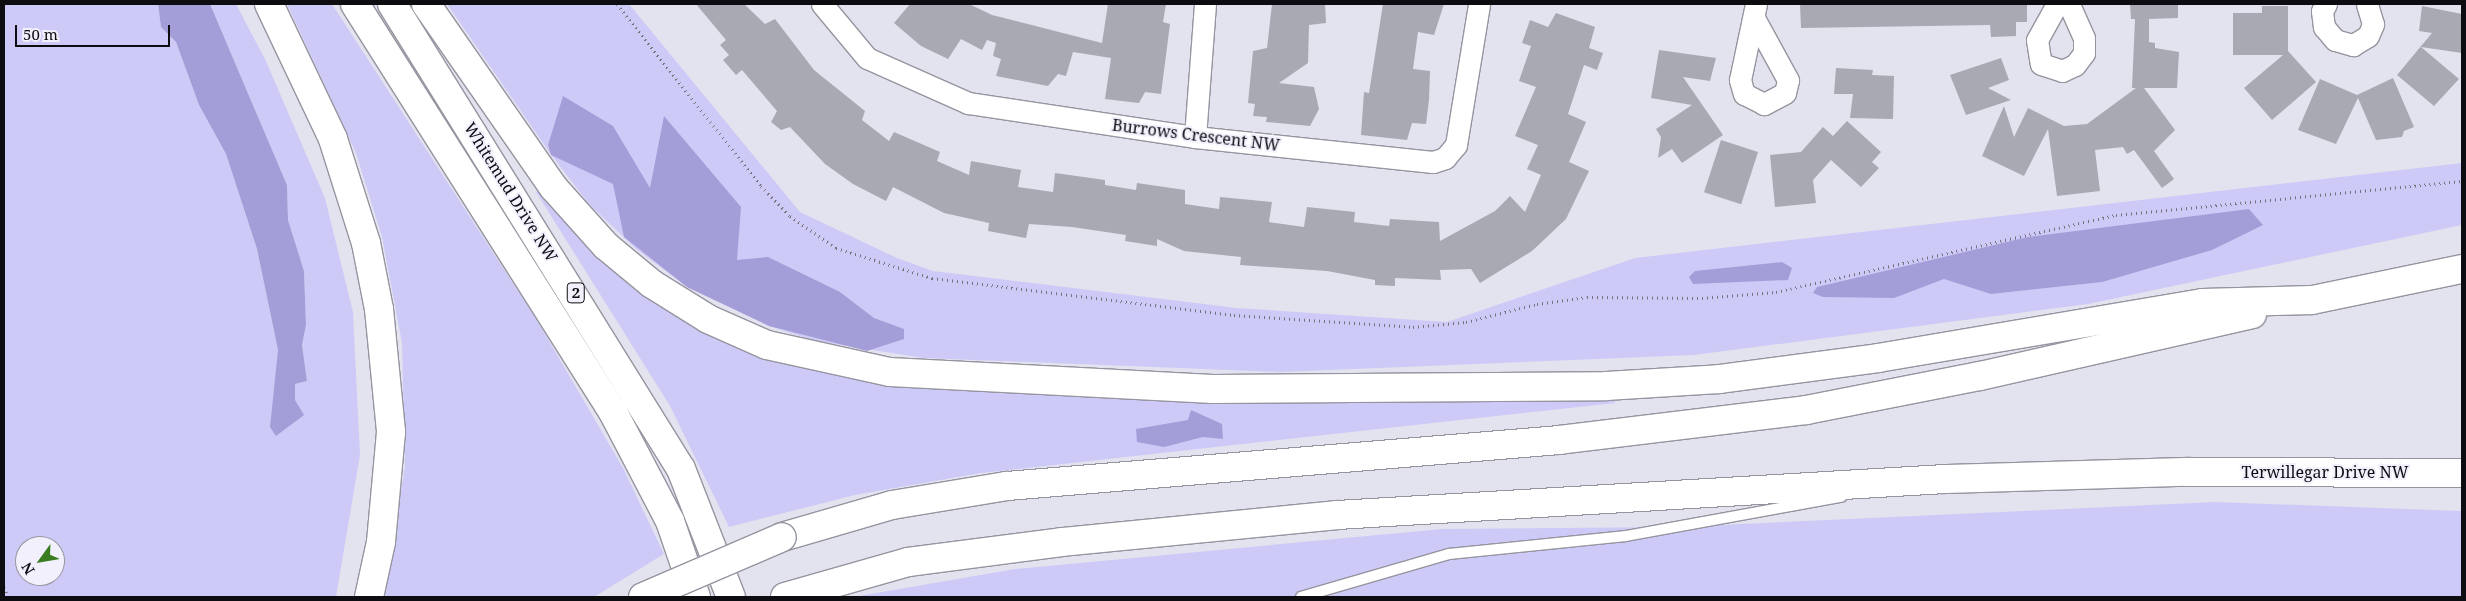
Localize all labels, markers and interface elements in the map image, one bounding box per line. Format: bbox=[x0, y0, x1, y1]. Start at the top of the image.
scale bar bbox=[18, 15, 172, 47]
text: 50 m bbox=[23, 24, 58, 44]
street label: Burrows Crescent NW bbox=[1111, 115, 1281, 155]
street label: Whitemud Drive NW bbox=[460, 119, 562, 265]
road number: 2 bbox=[566, 280, 586, 306]
street label: Terwillegar Drive NW bbox=[2241, 462, 2409, 482]
north arrow bbox=[15, 536, 65, 586]
text: N bbox=[17, 559, 39, 578]

